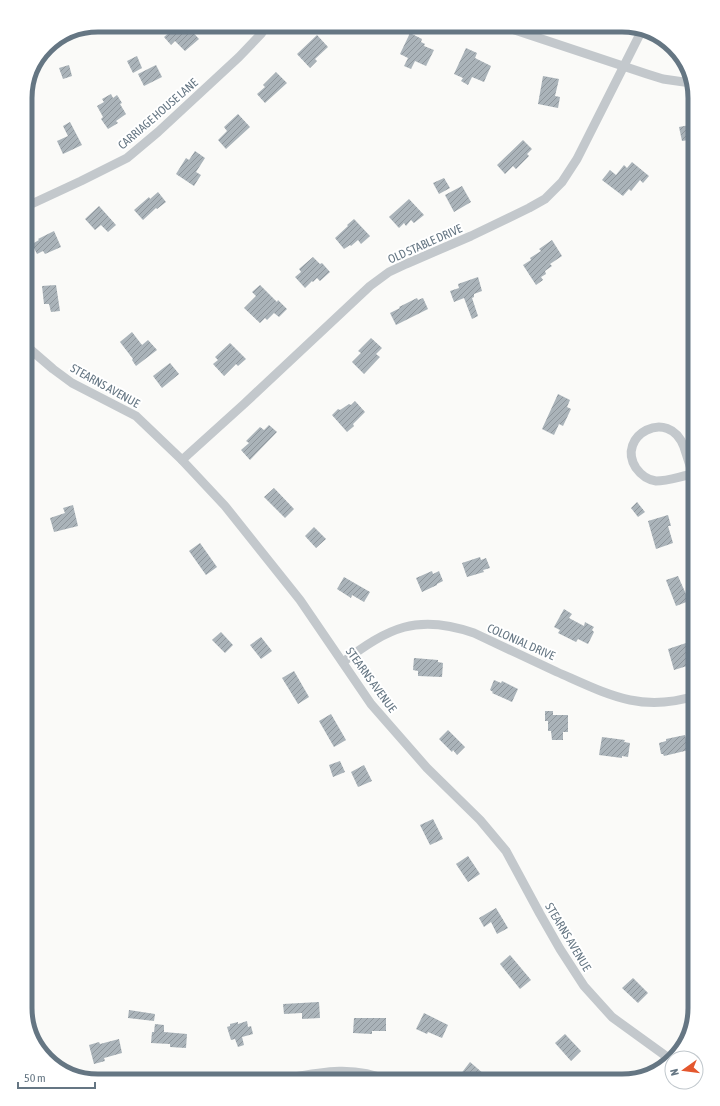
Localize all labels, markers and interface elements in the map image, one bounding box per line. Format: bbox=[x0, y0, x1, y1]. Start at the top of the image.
street label: CARRIAGE HOUSE LANE bbox=[115, 76, 201, 152]
street label: OLD STABLE DRIVE bbox=[386, 221, 464, 267]
street label: STEARNS AVENUE bbox=[68, 361, 142, 411]
street label: COLONIAL DRIVE bbox=[485, 621, 557, 663]
street label: STEARNS AVENUE bbox=[343, 645, 399, 715]
street label: STEARNS AVENUE bbox=[542, 900, 594, 974]
north arrow bbox=[664, 1050, 704, 1090]
scale bar bbox=[18, 1064, 95, 1090]
text: N bbox=[668, 1068, 681, 1077]
text: 50 m bbox=[24, 1071, 46, 1085]

